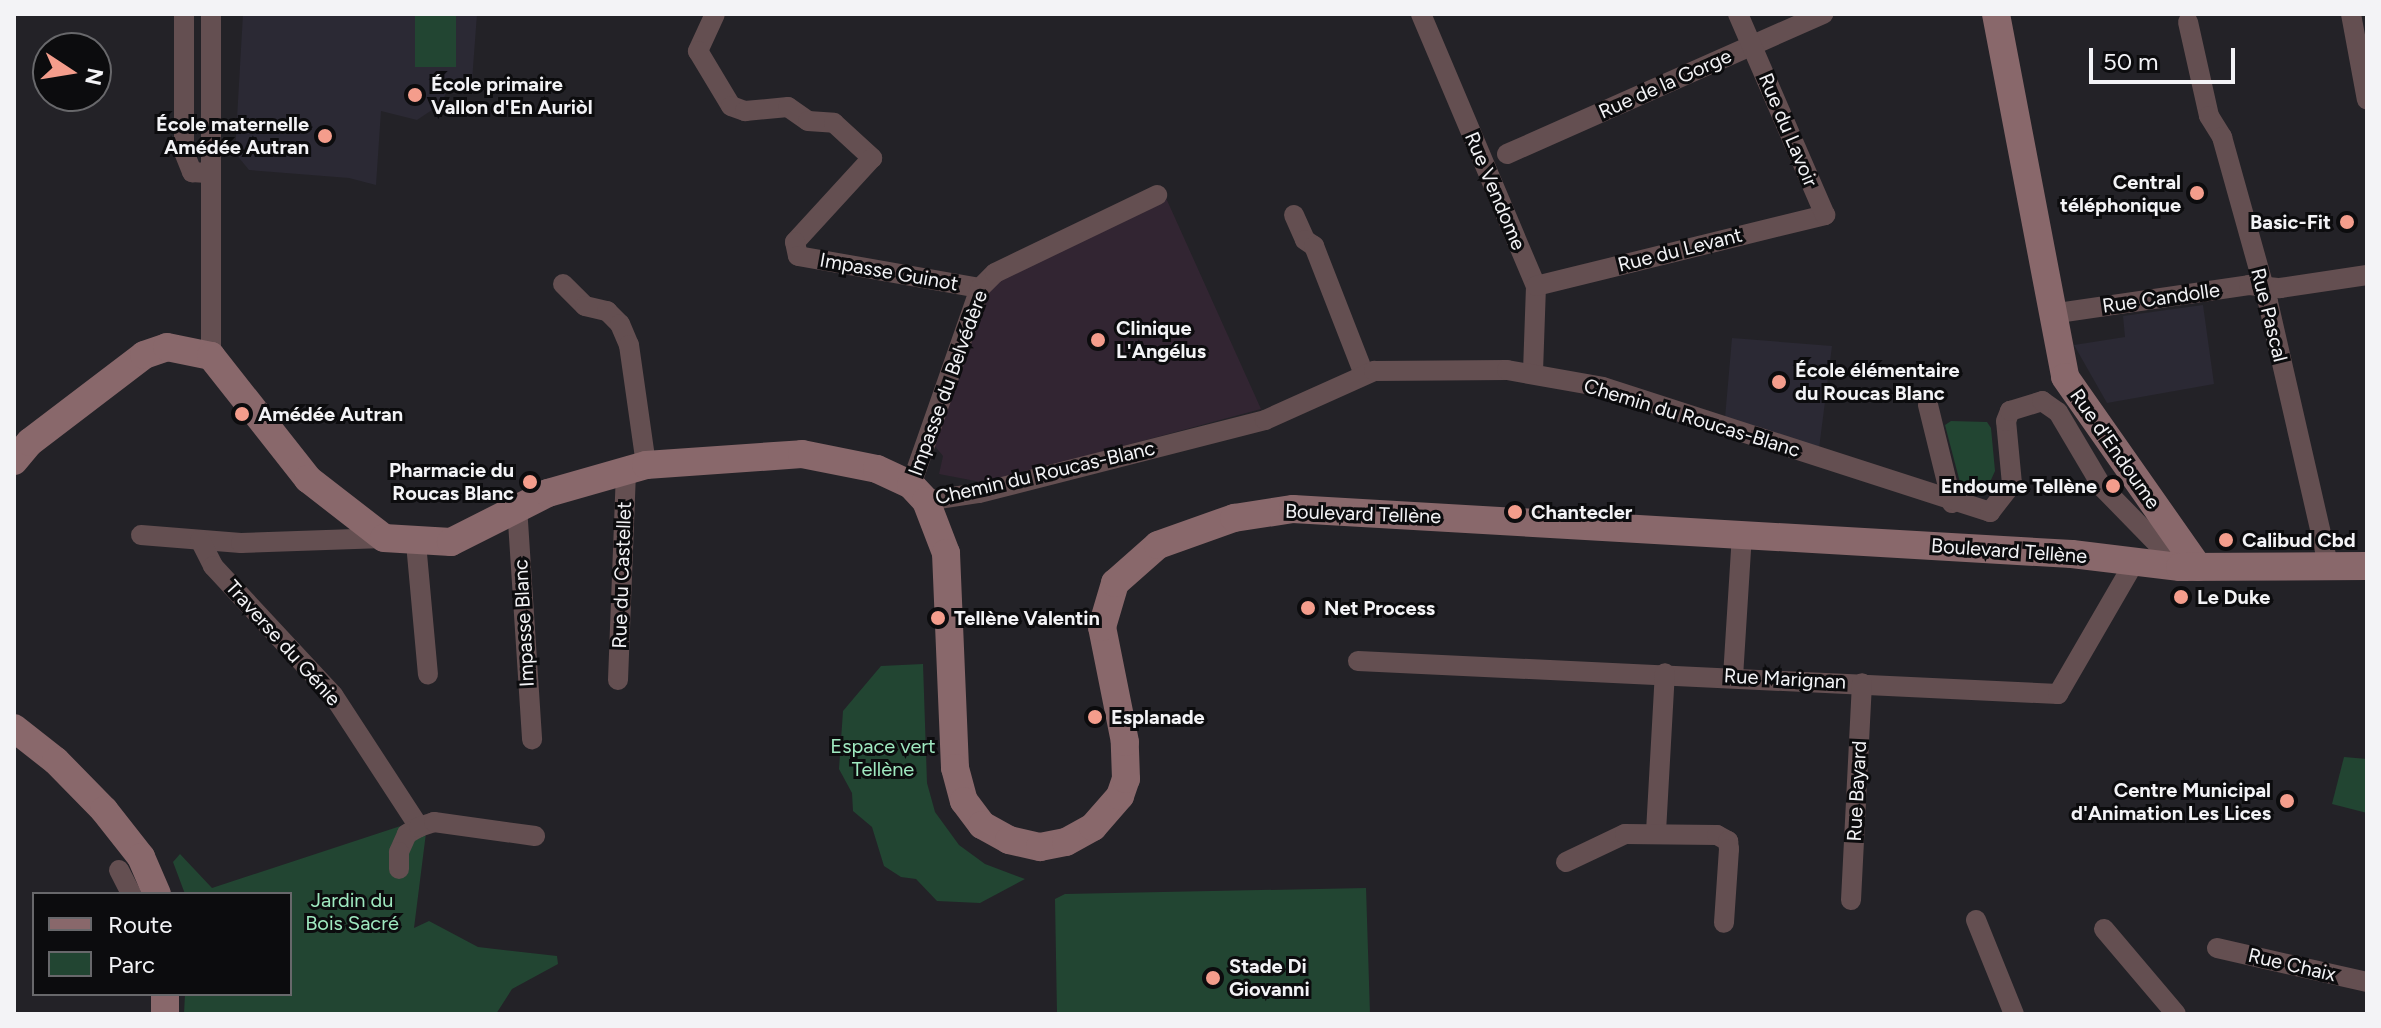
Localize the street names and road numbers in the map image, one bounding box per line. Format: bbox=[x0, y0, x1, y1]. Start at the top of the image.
street label: Rue de la Gorge bbox=[1595, 44, 1735, 124]
street label: Rue du Lavoir bbox=[1753, 70, 1823, 190]
street label: Rue Vendome bbox=[1459, 128, 1531, 254]
street label: Rue du Levant bbox=[1615, 223, 1745, 277]
street label: Impasse Guinot bbox=[818, 248, 960, 296]
street label: Rue Pascal bbox=[2246, 266, 2292, 364]
street label: Rue Candolle bbox=[2101, 278, 2221, 318]
street label: Impasse du Belvédère bbox=[903, 287, 993, 479]
street label: Chemin du Roucas-Blanc bbox=[1581, 374, 1803, 462]
street label: Rue d'Endoume bbox=[2065, 384, 2165, 514]
street label: Chemin du Roucas-Blanc bbox=[933, 436, 1157, 510]
street label: Boulevard Tellène bbox=[1284, 499, 1442, 529]
street label: Rue du Castellet bbox=[607, 501, 637, 649]
street label: Boulevard Tellène bbox=[1930, 534, 2088, 568]
street label: Impasse Blanc bbox=[509, 559, 539, 687]
street label: Traverse du Génie bbox=[220, 575, 346, 711]
street label: Rue Marignan bbox=[1723, 664, 1847, 694]
street label: Rue Bayard bbox=[1842, 740, 1872, 842]
street label: Rue Chaix bbox=[2246, 943, 2338, 987]

